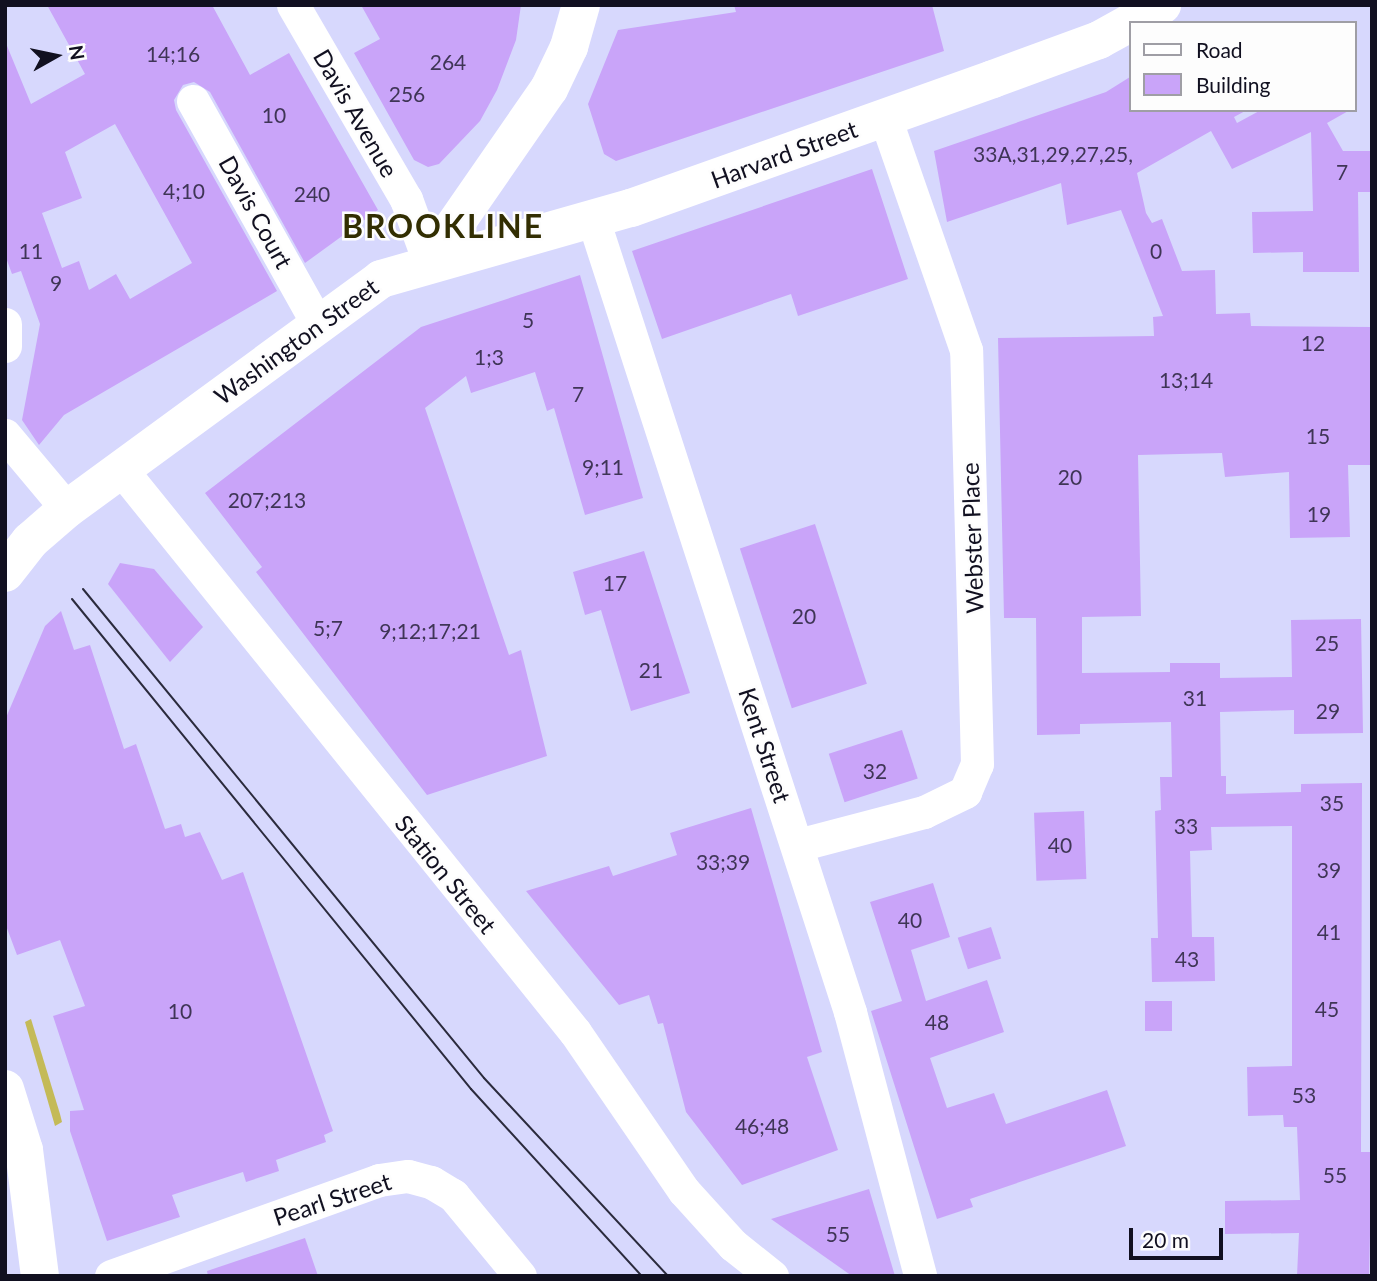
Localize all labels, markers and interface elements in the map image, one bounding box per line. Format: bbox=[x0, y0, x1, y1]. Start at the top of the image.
north arrow bbox=[21, 21, 91, 91]
legend bbox=[1128, 21, 1356, 112]
text: Road bbox=[1196, 37, 1243, 62]
house number: 14;16 bbox=[146, 41, 200, 67]
text: N bbox=[65, 44, 90, 62]
street label: Davis Avenue bbox=[308, 44, 404, 182]
house number: 264 bbox=[430, 49, 466, 75]
text: Building bbox=[1196, 72, 1271, 97]
house number: 256 bbox=[389, 81, 425, 107]
house number: 10 bbox=[262, 102, 286, 128]
street label: Harvard Street bbox=[707, 114, 861, 194]
house number: 33A,31,29,27,25, bbox=[973, 141, 1133, 167]
street label: Davis Court bbox=[213, 151, 299, 273]
house number: 7 bbox=[1336, 159, 1348, 185]
house number: 4;10 bbox=[163, 178, 205, 204]
house number: 240 bbox=[294, 181, 330, 207]
district label: BROOKLINE bbox=[343, 207, 543, 245]
house number: 11 bbox=[19, 238, 43, 264]
house number: 0 bbox=[1150, 238, 1162, 264]
house number: 9 bbox=[50, 270, 62, 296]
street label: Washington Street bbox=[208, 272, 384, 410]
house number: 5 bbox=[522, 307, 534, 333]
house number: 12 bbox=[1301, 330, 1325, 356]
house number: 1;3 bbox=[474, 344, 504, 370]
house number: 13;14 bbox=[1159, 367, 1213, 393]
house number: 7 bbox=[572, 381, 584, 407]
house number: 15 bbox=[1306, 423, 1330, 449]
house number: 9;11 bbox=[582, 454, 624, 480]
street label: Webster Place bbox=[955, 462, 989, 614]
house number: 20 bbox=[1058, 464, 1082, 490]
house number: 207;213 bbox=[228, 487, 306, 513]
house number: 19 bbox=[1307, 501, 1331, 527]
house number: 17 bbox=[603, 570, 627, 596]
house number: 20 bbox=[792, 603, 816, 629]
house number: 5;7 bbox=[313, 615, 343, 641]
house number: 9;12;17;21 bbox=[379, 618, 481, 644]
house number: 25 bbox=[1315, 630, 1339, 656]
house number: 21 bbox=[639, 657, 663, 683]
street label: Kent Street bbox=[733, 684, 797, 806]
house number: 31 bbox=[1183, 685, 1207, 711]
house number: 29 bbox=[1316, 698, 1340, 724]
house number: 32 bbox=[863, 758, 887, 784]
house number: 35 bbox=[1320, 790, 1344, 816]
street label: Station Street bbox=[390, 809, 502, 939]
house number: 33 bbox=[1174, 813, 1198, 839]
house number: 40 bbox=[1048, 832, 1072, 858]
house number: 33;39 bbox=[696, 849, 750, 875]
house number: 39 bbox=[1317, 857, 1341, 883]
house number: 40 bbox=[898, 907, 922, 933]
house number: 41 bbox=[1317, 919, 1341, 945]
house number: 43 bbox=[1175, 946, 1199, 972]
house number: 45 bbox=[1315, 996, 1339, 1022]
house number: 10 bbox=[168, 998, 192, 1024]
house number: 48 bbox=[925, 1009, 949, 1035]
house number: 53 bbox=[1292, 1082, 1316, 1108]
house number: 46;48 bbox=[735, 1113, 789, 1139]
house number: 55 bbox=[1323, 1162, 1347, 1188]
street label: Pearl Street bbox=[269, 1166, 395, 1232]
scale bar bbox=[1132, 1214, 1226, 1258]
house number: 55 bbox=[826, 1221, 850, 1247]
text: 20 m bbox=[1142, 1227, 1189, 1252]

